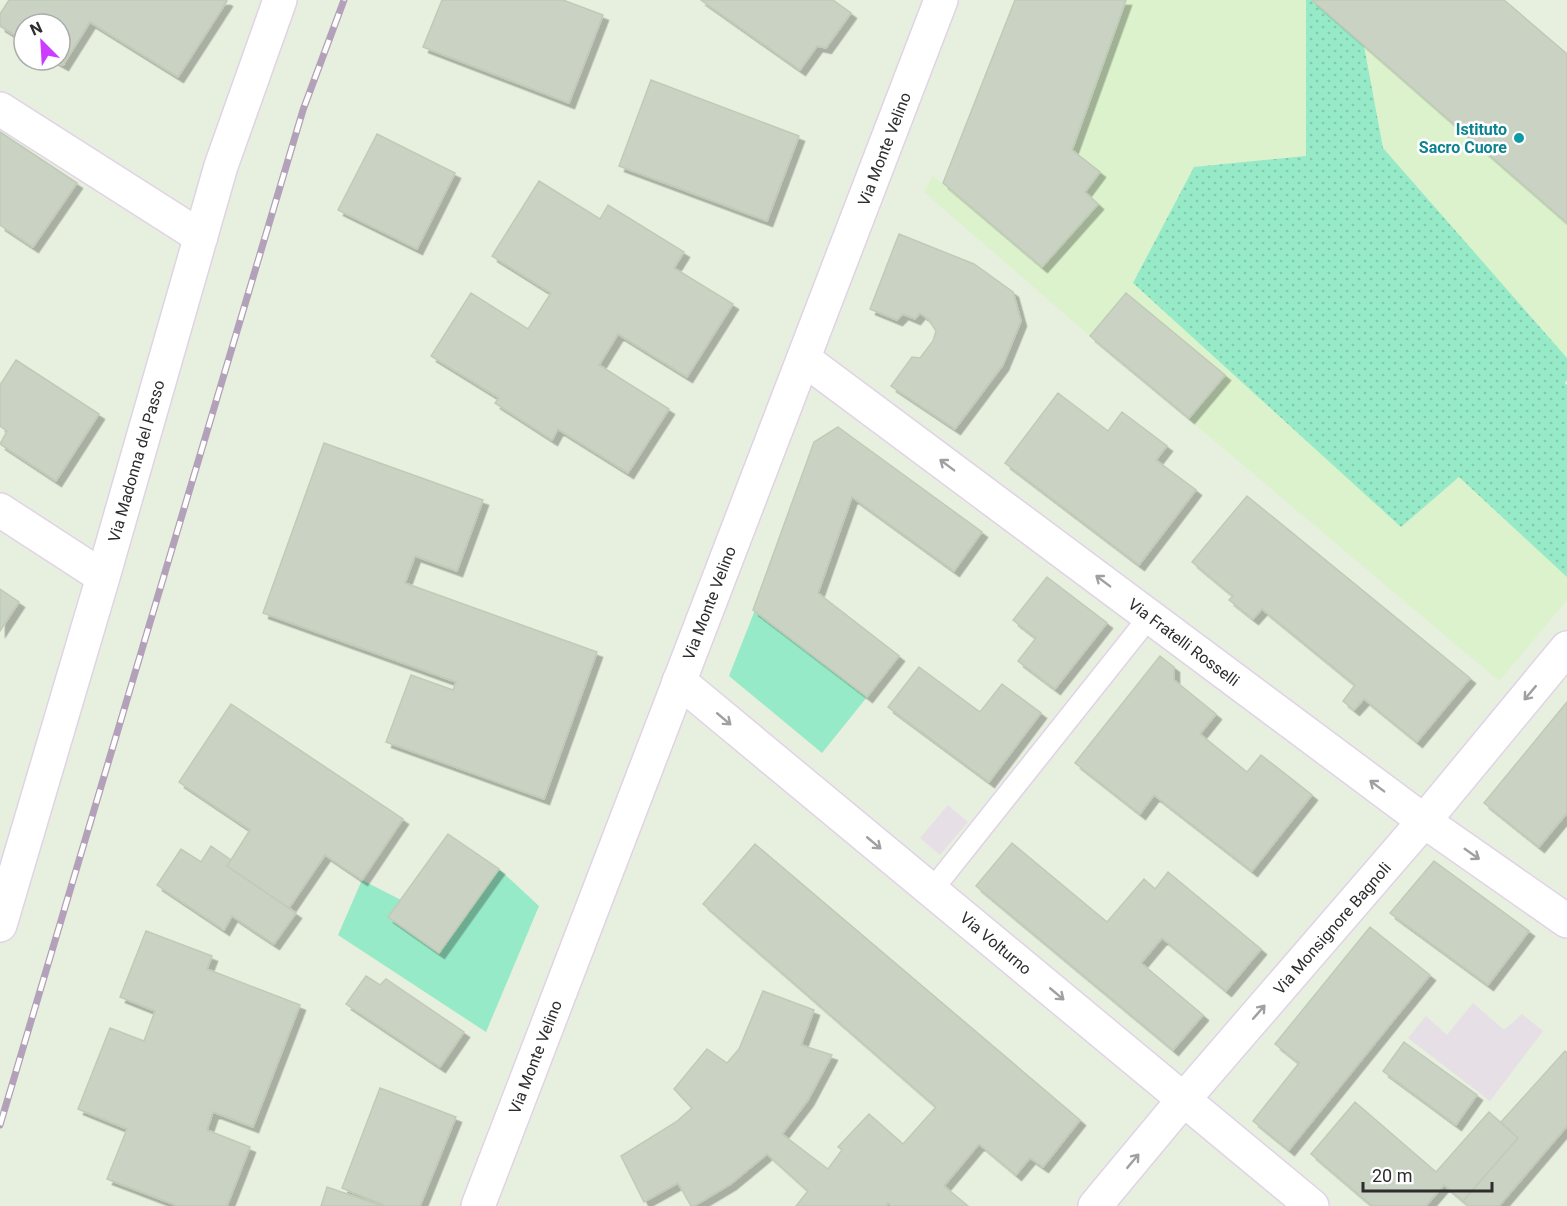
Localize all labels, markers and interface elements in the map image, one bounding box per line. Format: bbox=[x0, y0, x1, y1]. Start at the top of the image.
north arrow bbox=[12, 12, 72, 72]
text: N bbox=[27, 18, 45, 40]
street label: Via Monte Velino bbox=[854, 90, 915, 209]
place label: Istituto Sacro Cuore bbox=[1419, 120, 1507, 157]
marker: Istituto Sacro Cuore bbox=[1512, 131, 1526, 145]
street label: Via Madonna del Passo bbox=[104, 378, 169, 544]
one-way arrow bbox=[939, 459, 955, 471]
street label: Via Monte Velino bbox=[679, 544, 740, 663]
one-way arrow bbox=[1096, 575, 1112, 588]
street label: Via Fratelli Rosselli bbox=[1124, 594, 1243, 690]
one-way arrow bbox=[1523, 685, 1536, 701]
one-way arrow bbox=[716, 712, 732, 725]
one-way arrow bbox=[1370, 779, 1386, 792]
one-way arrow bbox=[866, 836, 881, 850]
one-way arrow bbox=[1464, 848, 1480, 860]
street label: Via Monsignore Bagnoli bbox=[1270, 858, 1395, 998]
street label: Via Volturno bbox=[956, 908, 1035, 979]
one-way arrow bbox=[1049, 987, 1064, 1001]
street label: Via Monte Velino bbox=[505, 998, 566, 1117]
one-way arrow bbox=[1252, 1005, 1266, 1020]
one-way arrow bbox=[1126, 1153, 1139, 1169]
scale bar bbox=[1363, 1155, 1492, 1193]
text: 20 m bbox=[1372, 1165, 1412, 1186]

